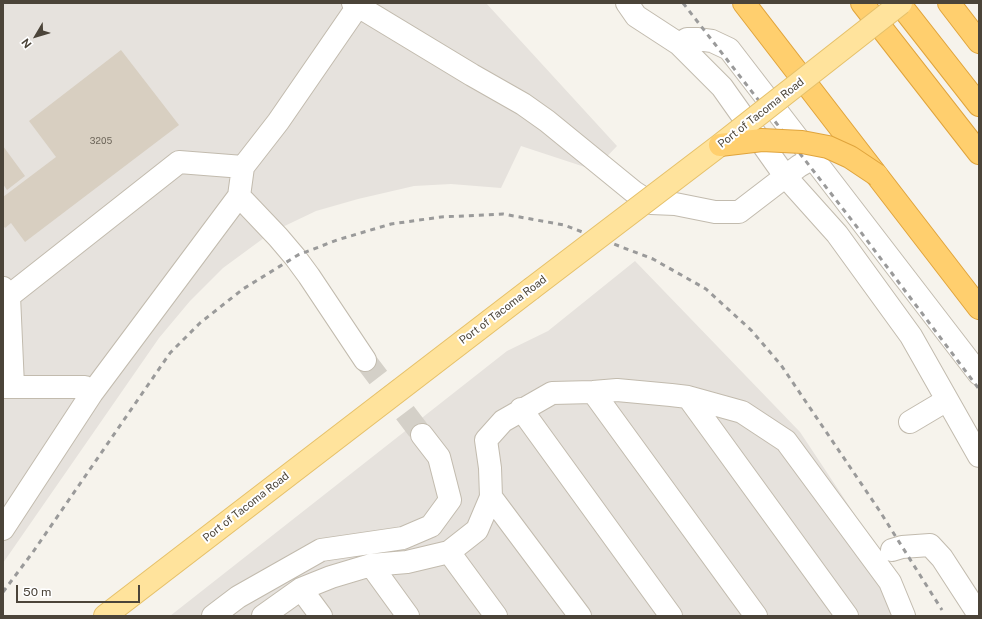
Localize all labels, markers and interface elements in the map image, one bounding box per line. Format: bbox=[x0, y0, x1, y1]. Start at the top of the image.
north arrow bbox=[16, 16, 56, 56]
text: N bbox=[19, 36, 34, 50]
street label: Port of Tacoma Road bbox=[715, 75, 807, 151]
house number: 3205 bbox=[90, 136, 112, 146]
street label: Port of Tacoma Road bbox=[457, 273, 549, 347]
street label: Port of Tacoma Road bbox=[200, 469, 292, 545]
scale bar bbox=[18, 577, 142, 603]
text: 50 m bbox=[23, 585, 51, 599]

